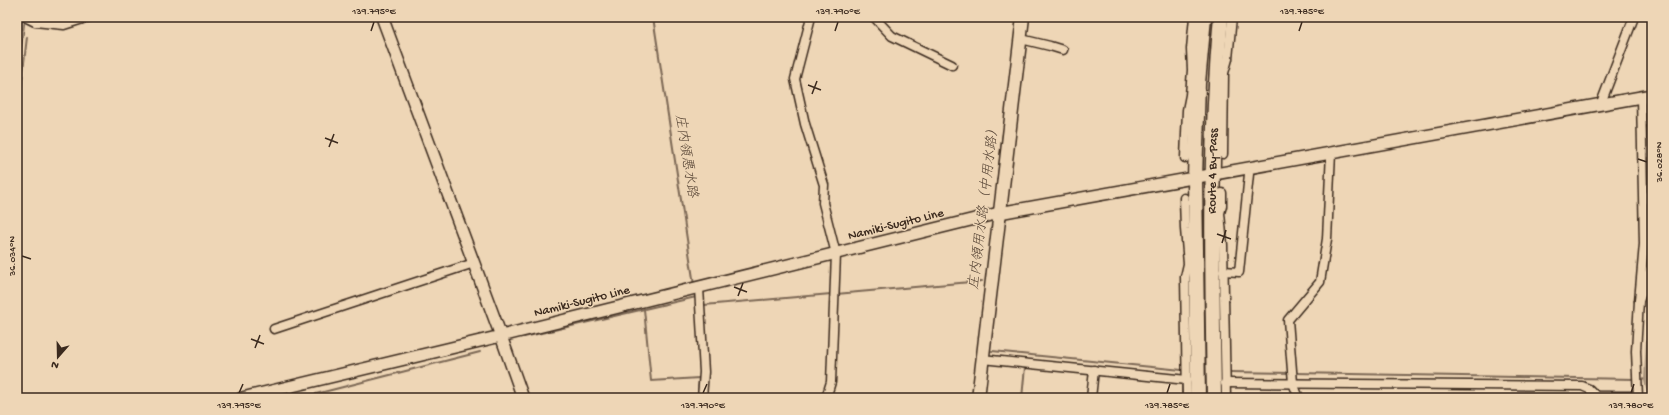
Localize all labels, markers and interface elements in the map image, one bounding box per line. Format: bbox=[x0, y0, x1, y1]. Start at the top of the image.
text: 139.795°E bbox=[351, 6, 397, 18]
text: 139.790°E bbox=[815, 6, 861, 18]
text: 139.785°E bbox=[1279, 6, 1325, 18]
water label: 庄内領悪水路 bbox=[670, 113, 701, 200]
water label: 庄内領用水路（中用水路） bbox=[965, 121, 1004, 290]
street label: Route 4 By-Pass bbox=[1205, 127, 1221, 214]
text: 36.028°N bbox=[1654, 141, 1666, 183]
street label: Namiki-Sugito Line bbox=[846, 206, 946, 244]
text: 36.034°N bbox=[7, 236, 19, 277]
street label: Namiki-Sugito Line bbox=[532, 283, 632, 321]
north arrow bbox=[38, 337, 78, 377]
text: N bbox=[50, 358, 61, 371]
text: 139.795°E bbox=[216, 400, 262, 412]
text: 139.790°E bbox=[680, 400, 726, 412]
text: 139.785°E bbox=[1144, 400, 1190, 412]
text: 139.780°E bbox=[1608, 400, 1654, 412]

